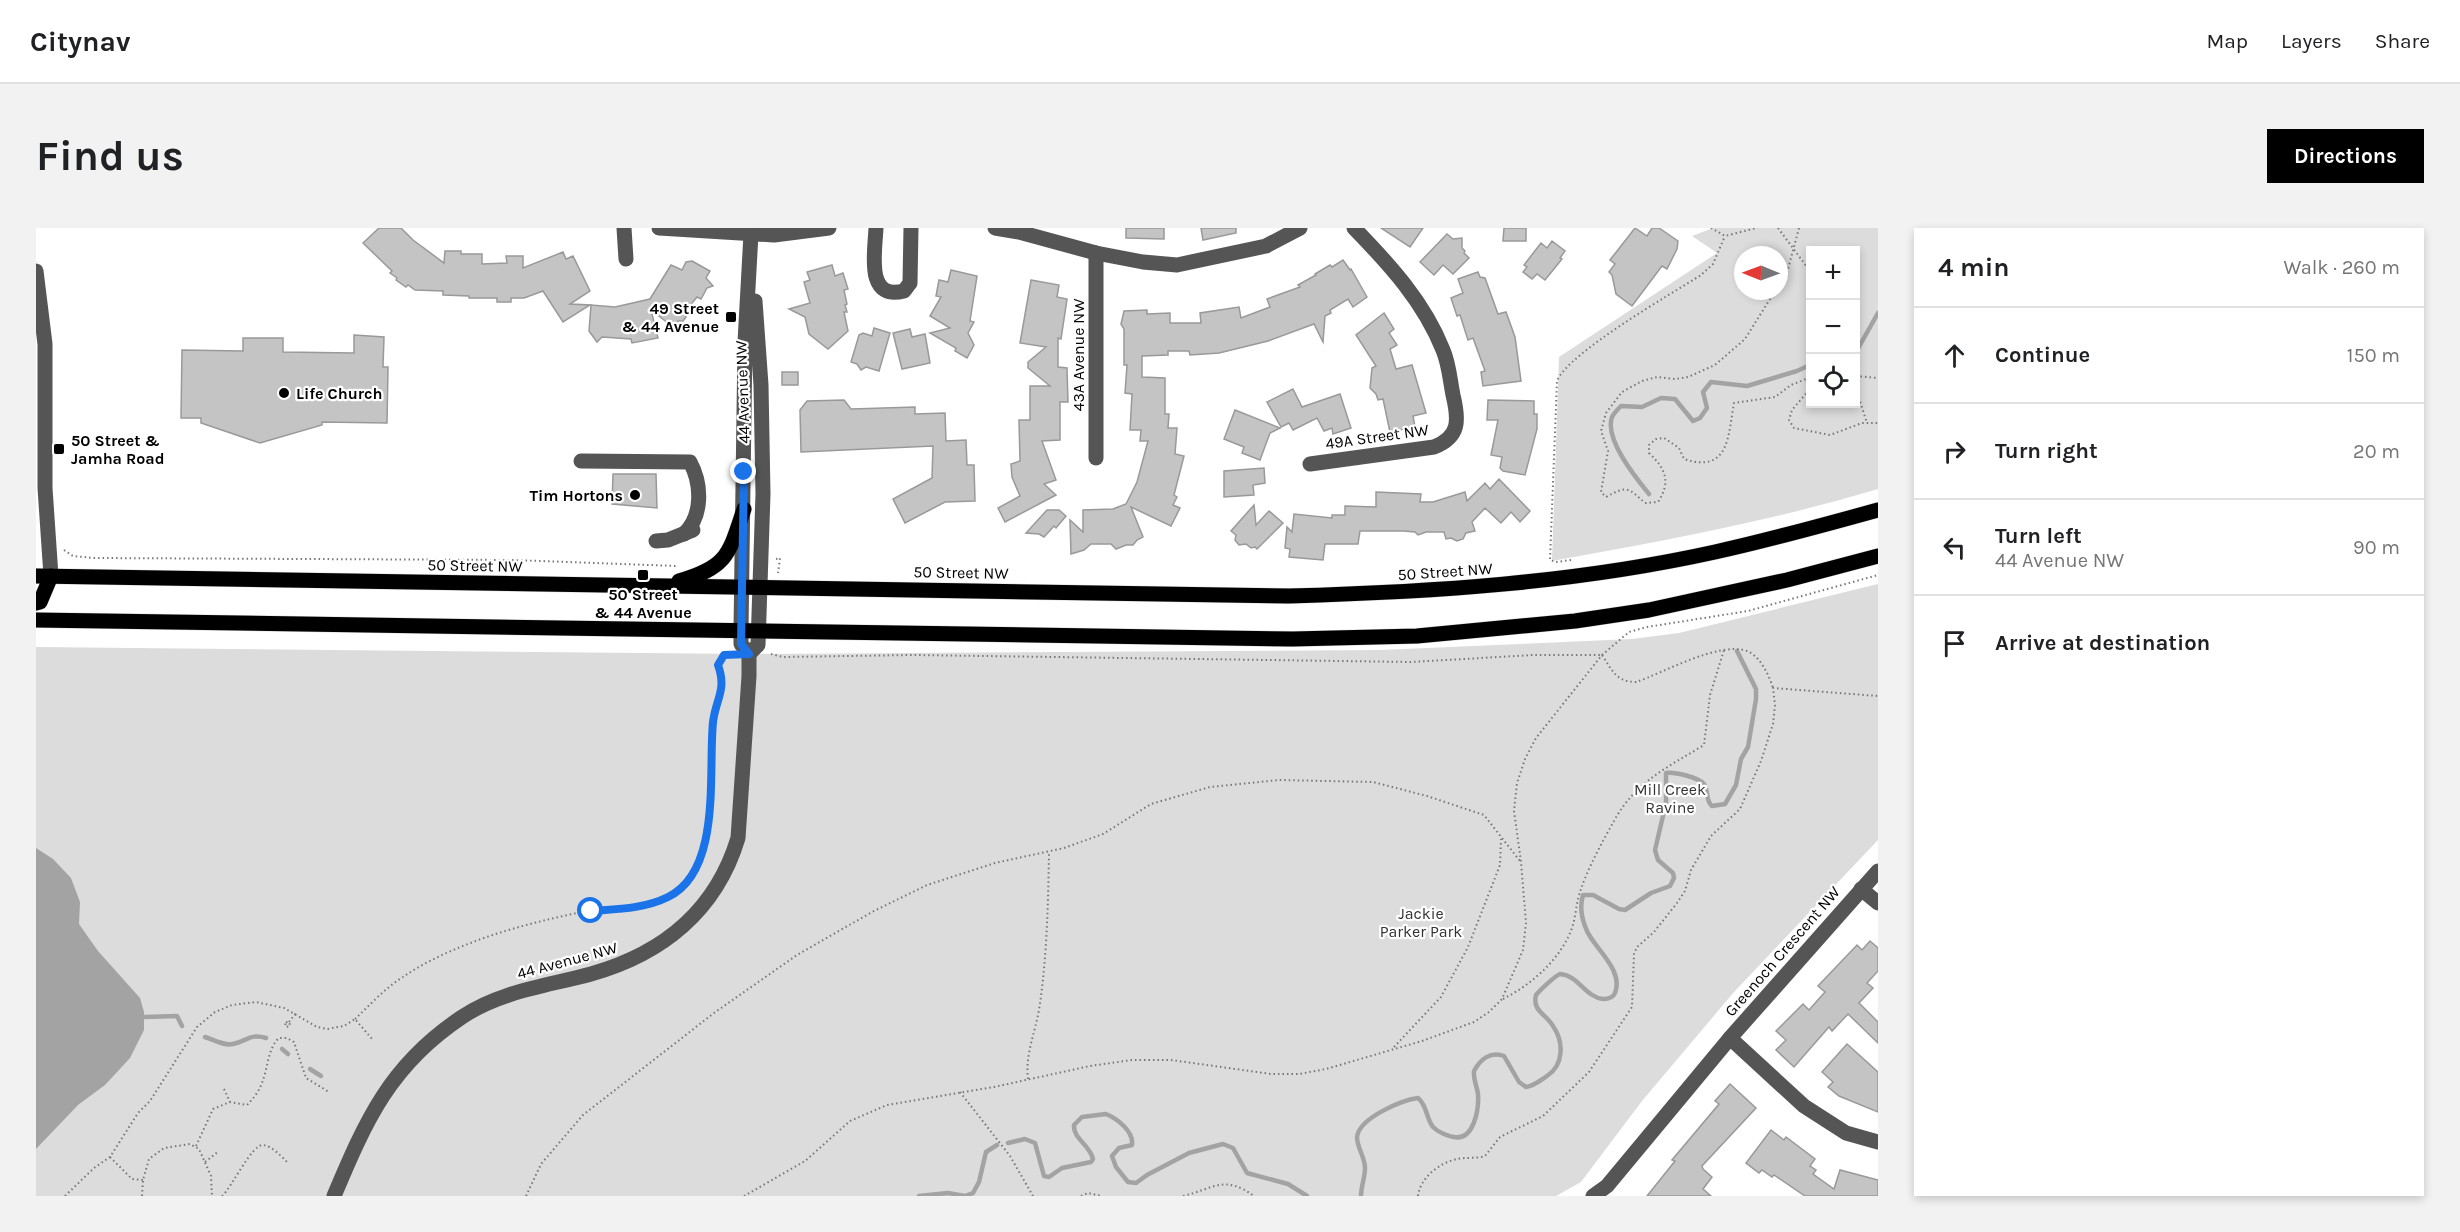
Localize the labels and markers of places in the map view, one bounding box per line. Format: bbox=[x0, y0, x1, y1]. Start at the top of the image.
place label: 49 Street & 44 Avenue bbox=[621, 299, 719, 336]
marker: 49 Street & 44 Avenue bbox=[724, 310, 738, 324]
place label: Life Church bbox=[296, 384, 382, 403]
marker: Life Church bbox=[277, 386, 291, 400]
place label: 50 Street & Jamha Road bbox=[71, 431, 165, 468]
marker: 50 Street & Jamha Road bbox=[52, 442, 66, 456]
place label: Tim Hortons bbox=[530, 486, 623, 505]
marker: Tim Hortons bbox=[628, 488, 642, 502]
marker: 50 Street & 44 Avenue bbox=[636, 568, 650, 582]
place label: 50 Street & 44 Avenue bbox=[594, 585, 692, 622]

